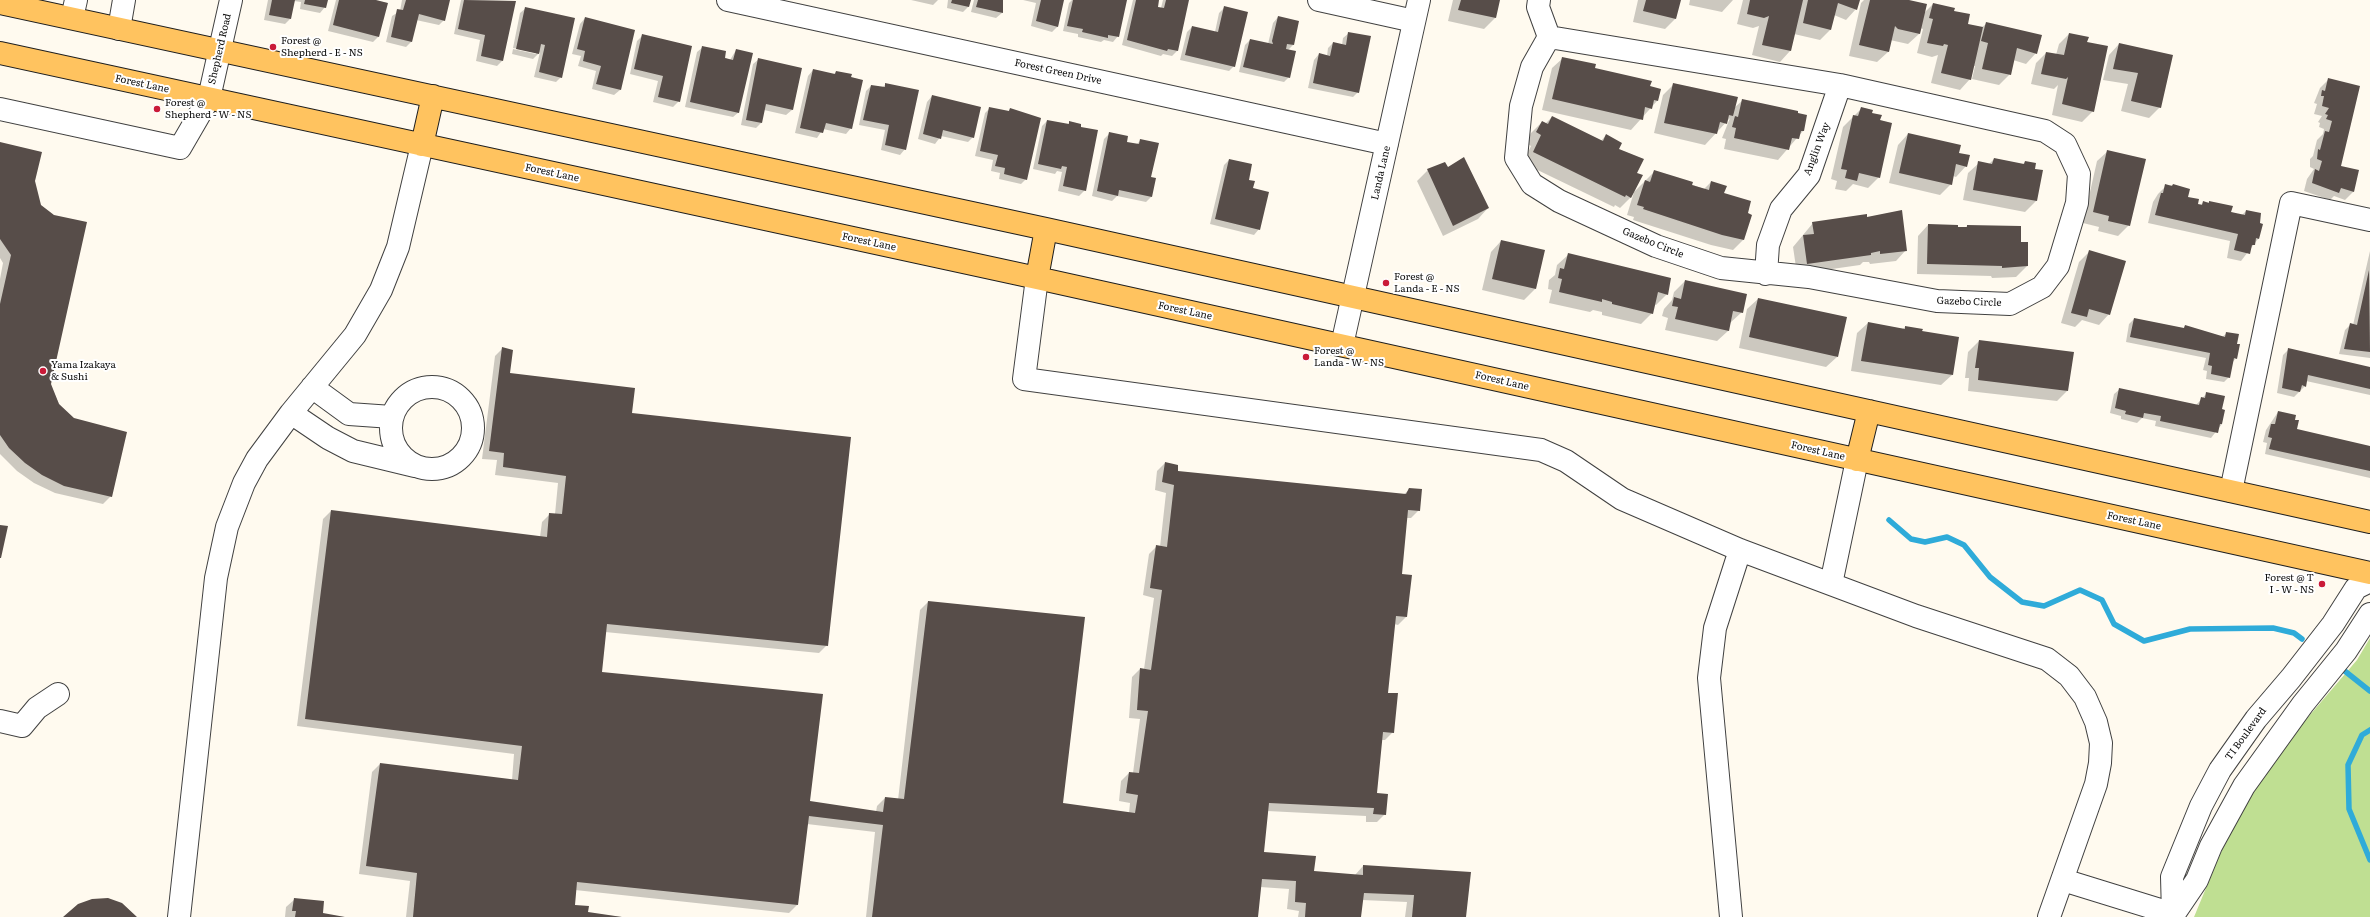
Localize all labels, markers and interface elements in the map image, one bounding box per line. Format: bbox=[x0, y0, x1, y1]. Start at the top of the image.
street label: Shepherd Road bbox=[206, 12, 234, 86]
place label: Forest @ Shepherd - E - NS bbox=[281, 35, 363, 58]
marker: Forest @ Shepherd - E - NS bbox=[268, 42, 278, 52]
street label: Forest Green Drive bbox=[1013, 57, 1103, 87]
street label: Forest Lane bbox=[114, 72, 170, 96]
place label: Forest @ Shepherd - W - NS bbox=[165, 97, 251, 120]
marker: Forest @ Shepherd - W - NS bbox=[152, 104, 162, 114]
street label: Anglin Way bbox=[1801, 121, 1833, 177]
street label: Landa Lane bbox=[1369, 145, 1393, 201]
street label: Forest Lane bbox=[524, 161, 580, 185]
street label: Gazebo Circle bbox=[1621, 225, 1685, 261]
street label: Forest Lane bbox=[841, 230, 897, 254]
place label: Forest @ Landa - E - NS bbox=[1394, 271, 1460, 294]
marker: Forest @ Landa - E - NS bbox=[1381, 278, 1391, 288]
street label: Gazebo Circle bbox=[1936, 295, 2002, 309]
street label: Forest Lane bbox=[1157, 299, 1213, 323]
place label: Forest @ Landa - W - NS bbox=[1314, 345, 1384, 368]
marker: Forest @ Landa - W - NS bbox=[1301, 352, 1311, 362]
place label: Yama Izakaya & Sushi bbox=[51, 359, 116, 382]
marker: Yama Izakaya & Sushi bbox=[38, 366, 48, 376]
street label: Forest Lane bbox=[1474, 369, 1530, 393]
street label: Forest Lane bbox=[1790, 439, 1846, 463]
street label: Forest Lane bbox=[2106, 509, 2162, 533]
place label: Forest @ T I - W - NS bbox=[2264, 572, 2314, 596]
marker: Forest @ T I - W - NS bbox=[2317, 579, 2327, 589]
street label: TI Boulevard bbox=[2223, 705, 2269, 763]

